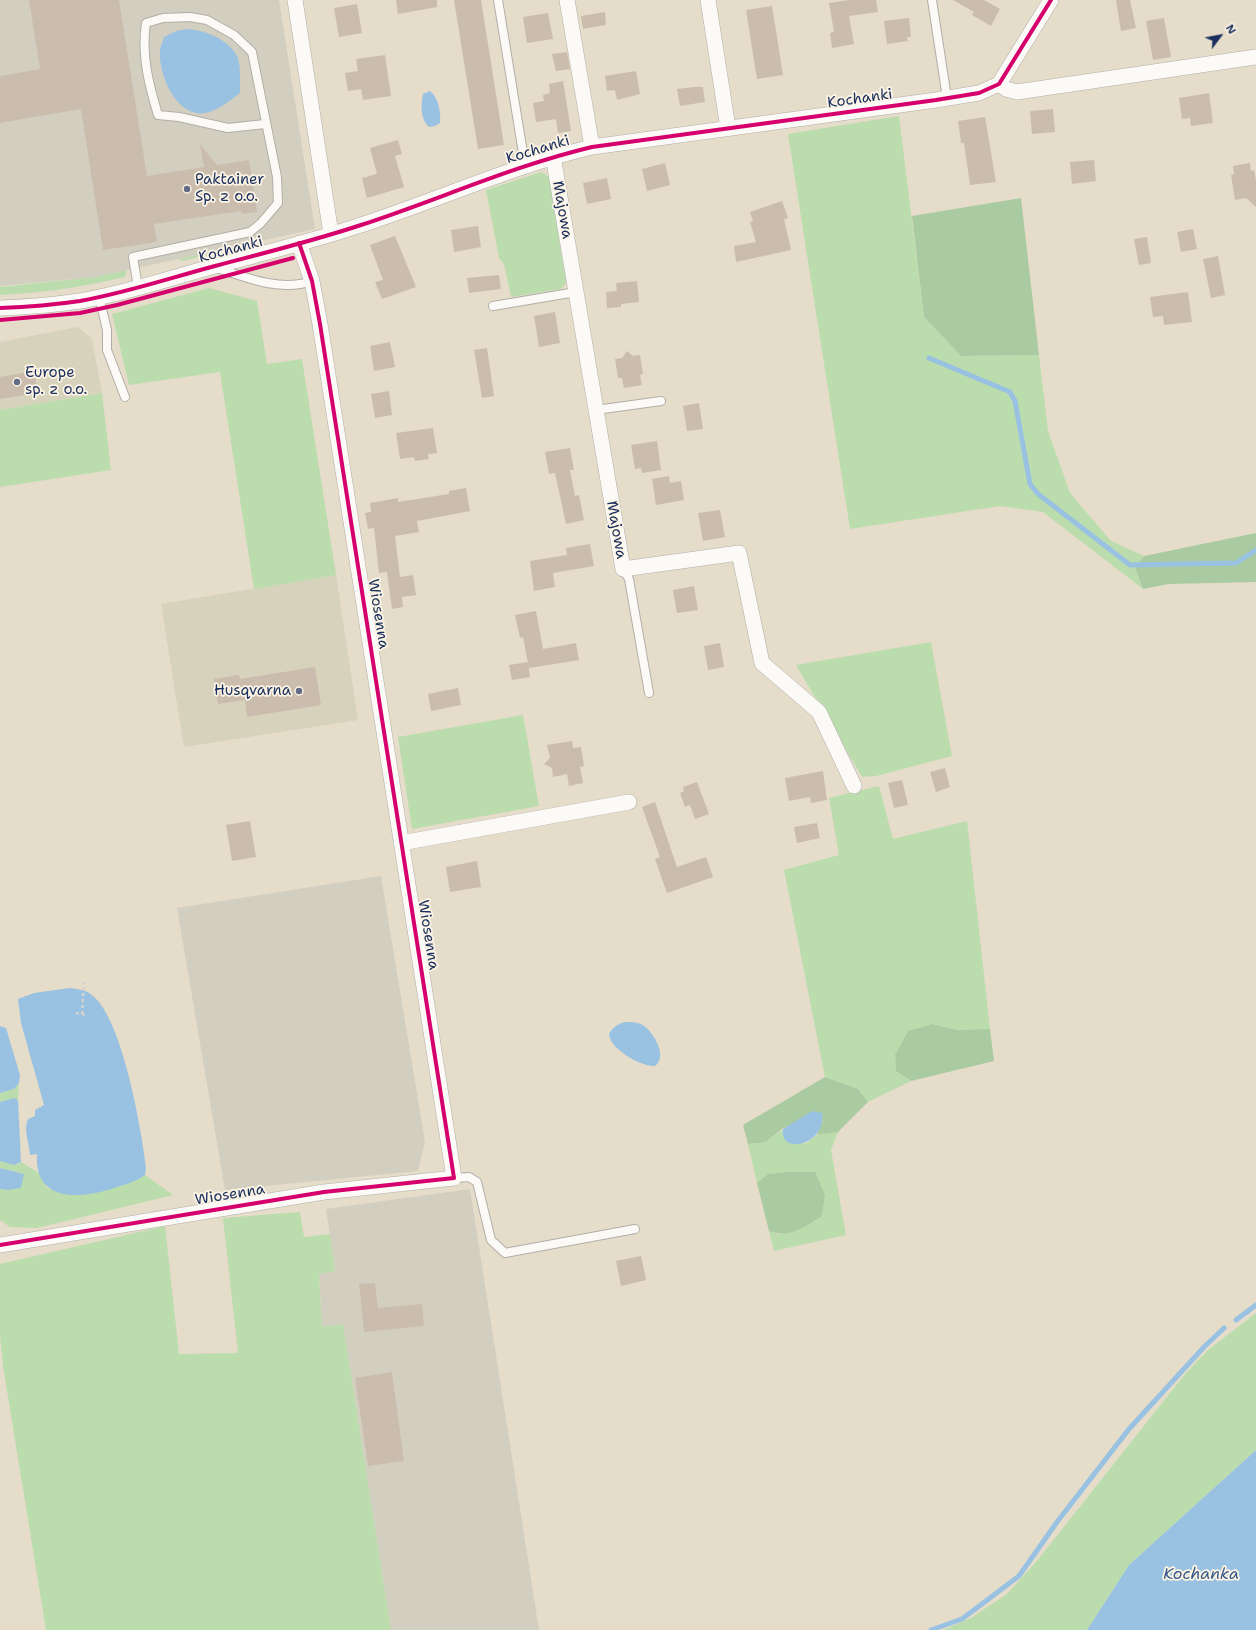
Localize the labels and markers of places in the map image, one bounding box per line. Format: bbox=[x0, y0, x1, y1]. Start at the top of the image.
place label: Paktainer Sp. z o.o. bbox=[195, 171, 264, 206]
marker: Paktainer Sp. z o.o. bbox=[182, 184, 192, 194]
place label: Europe sp. z o.o. bbox=[25, 364, 87, 399]
marker: Europe sp. z o.o. bbox=[12, 377, 22, 387]
place label: Husqvarna bbox=[214, 682, 291, 700]
marker: Husqvarna bbox=[294, 686, 304, 696]

